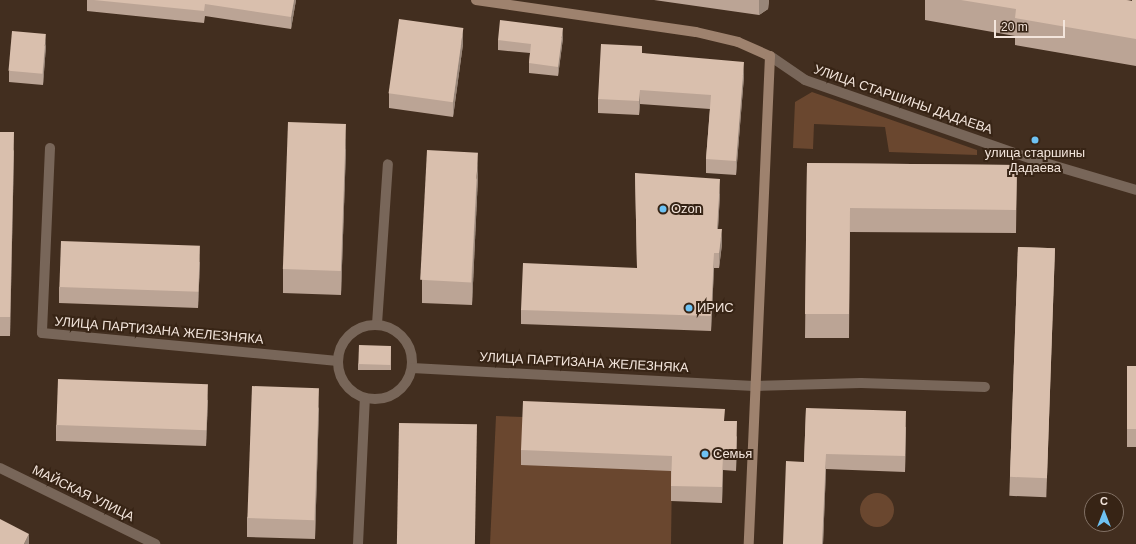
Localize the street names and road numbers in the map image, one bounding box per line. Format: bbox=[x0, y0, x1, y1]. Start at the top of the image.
street label: УЛИЦА СТАРШИНЫ ДАДАЕВА bbox=[812, 62, 994, 138]
street label: УЛИЦА ПАРТИЗАНА ЖЕЛЕЗНЯКА bbox=[54, 314, 264, 348]
street label: УЛИЦА ПАРТИЗАНА ЖЕЛЕЗНЯКА bbox=[479, 350, 689, 376]
street label: МАЙСКАЯ УЛИЦА bbox=[29, 463, 137, 525]

